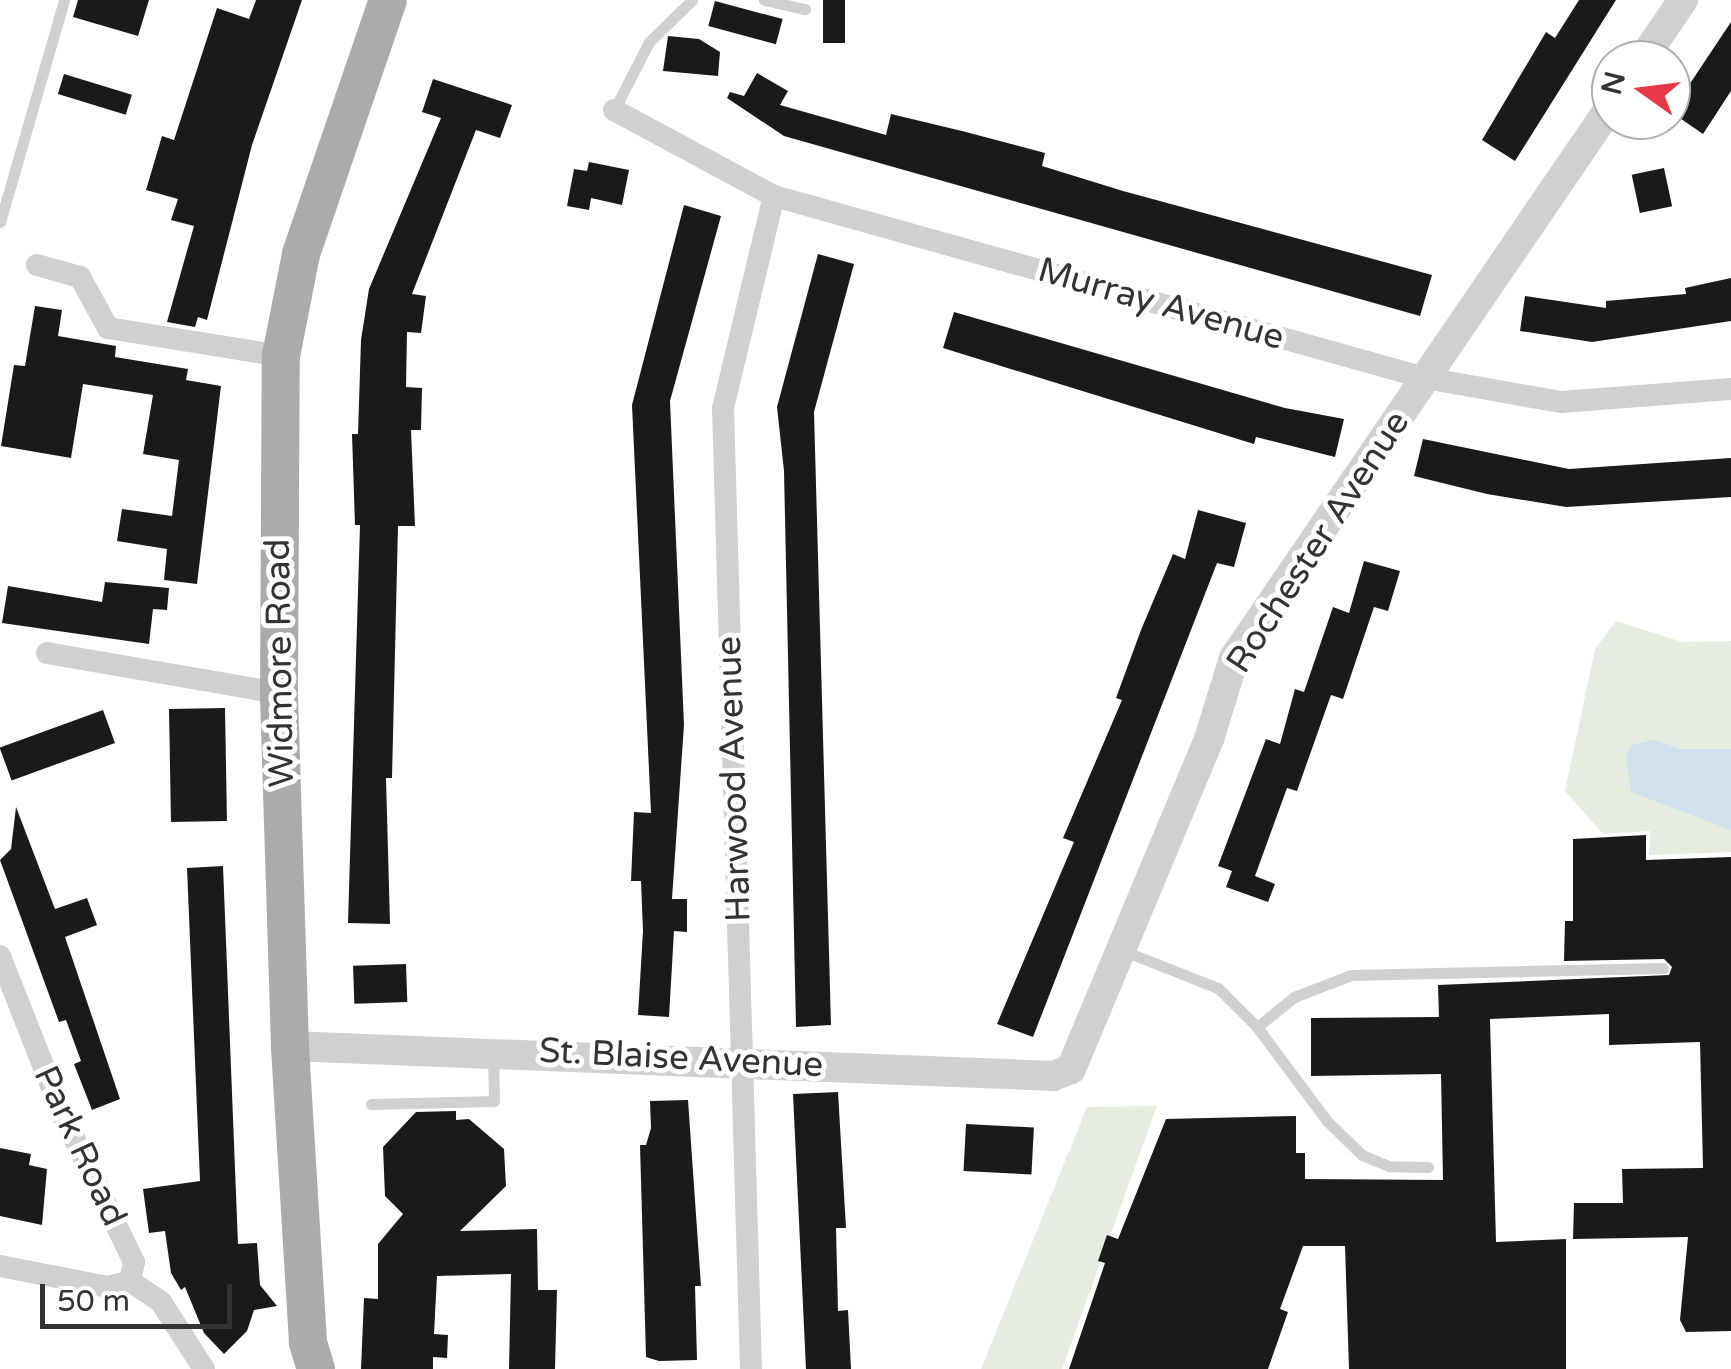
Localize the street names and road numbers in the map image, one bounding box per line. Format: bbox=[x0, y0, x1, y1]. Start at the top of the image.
street label: Murray Avenue bbox=[1033, 249, 1289, 359]
street label: Rochester Avenue bbox=[1218, 403, 1418, 681]
street label: Widmore Road bbox=[257, 538, 303, 788]
street label: Harwood Avenue bbox=[708, 635, 760, 923]
street label: St. Blaise Avenue bbox=[538, 1030, 824, 1086]
street label: Park Road bbox=[25, 1059, 135, 1233]

